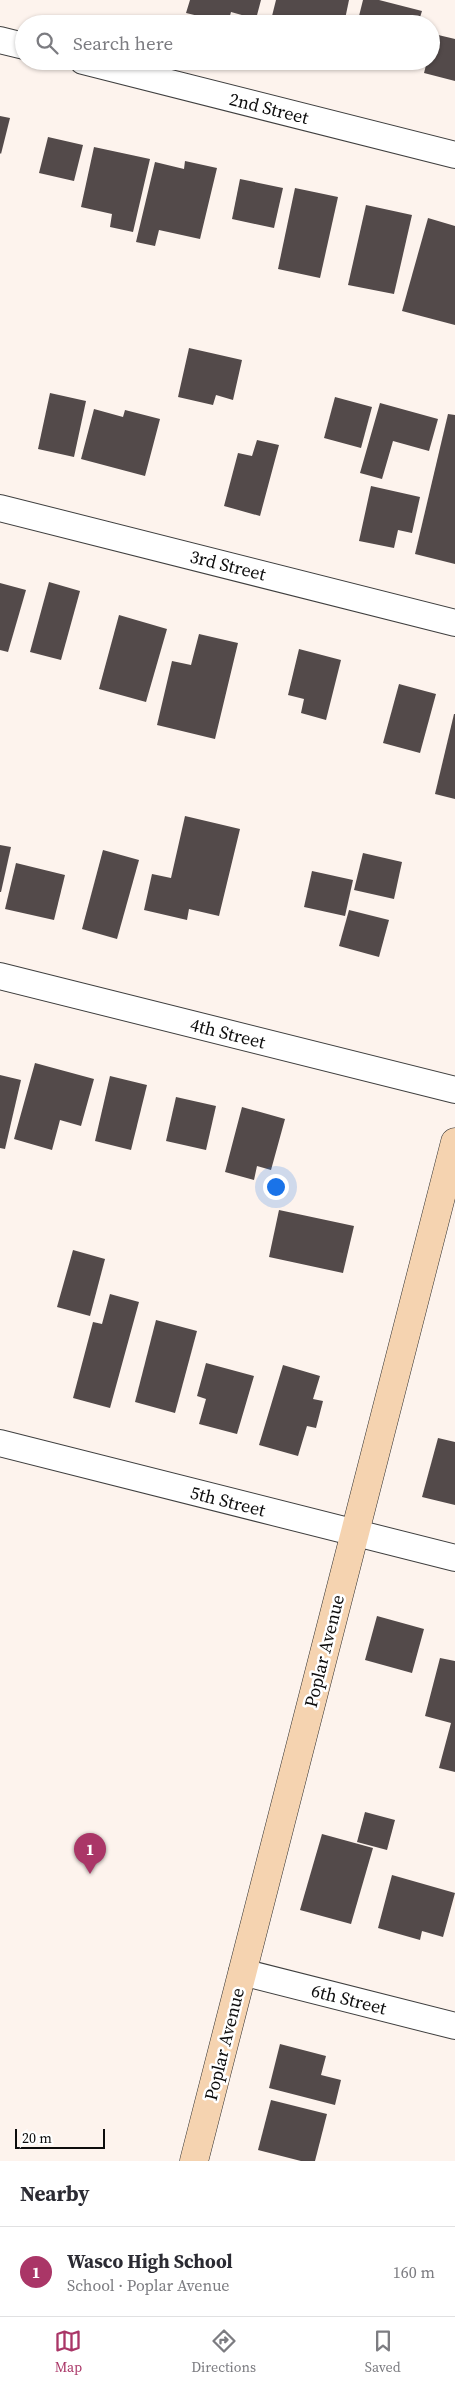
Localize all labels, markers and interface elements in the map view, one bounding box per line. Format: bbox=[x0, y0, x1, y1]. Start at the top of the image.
search box bbox=[15, 15, 440, 70]
icon: search bbox=[33, 29, 61, 57]
text: Search here bbox=[73, 30, 173, 56]
street label: 2nd Street bbox=[227, 86, 311, 130]
street label: 3rd Street bbox=[187, 544, 269, 587]
street label: 4th Street bbox=[188, 1012, 268, 1054]
your location bbox=[263, 1174, 289, 1200]
street label: 5th Street bbox=[188, 1480, 268, 1522]
street label: Poplar Avenue bbox=[298, 1592, 350, 1710]
pin: 1 bbox=[74, 1833, 106, 1874]
street label: 6th Street bbox=[309, 1978, 389, 2020]
street label: Poplar Avenue bbox=[198, 1985, 250, 2103]
scale bar bbox=[15, 2126, 105, 2149]
text: 20 m bbox=[22, 2128, 52, 2148]
text: Nearby bbox=[20, 2179, 90, 2208]
text: Wasco High School bbox=[67, 2248, 233, 2274]
text: 1 bbox=[32, 2261, 40, 2283]
text: 160 m bbox=[393, 2261, 435, 2283]
text: School · Poplar Avenue bbox=[67, 2274, 229, 2296]
tab: Map bbox=[54, 2327, 82, 2377]
tab: Directions bbox=[191, 2327, 256, 2377]
tab: Saved bbox=[365, 2327, 401, 2377]

